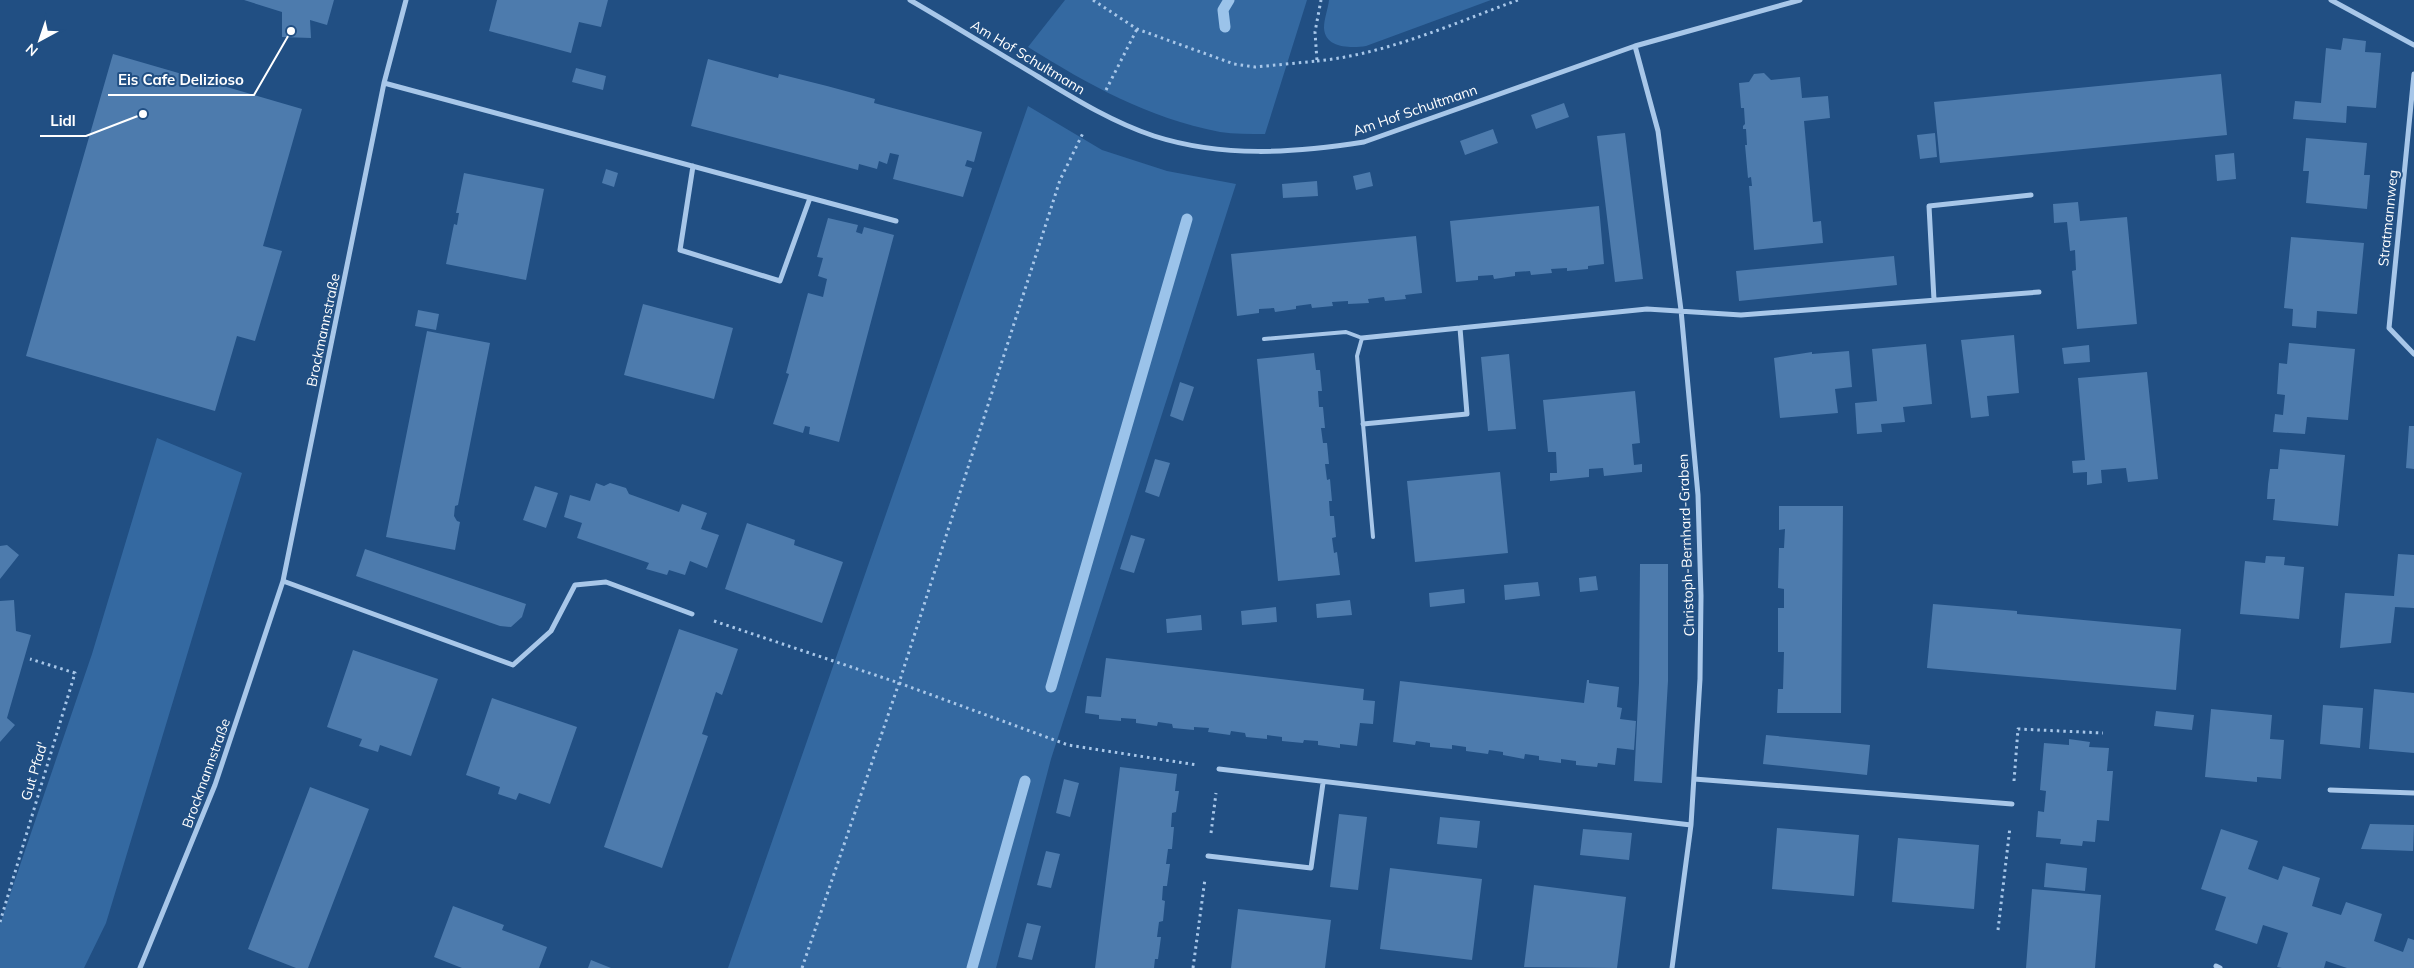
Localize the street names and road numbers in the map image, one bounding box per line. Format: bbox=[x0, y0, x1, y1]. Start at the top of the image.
street label: Am Hof Schultmann bbox=[967, 16, 1089, 98]
street label: Am Hof Schultmann bbox=[1350, 80, 1480, 140]
street label: Stratmannweg bbox=[2374, 169, 2402, 267]
street label: Brockmannstraße bbox=[302, 272, 344, 388]
street label: Christoph-Bernhard-Graben bbox=[1674, 453, 1698, 637]
street label: Brockmannstraße bbox=[178, 716, 234, 830]
street label: Gut Pfad' bbox=[17, 739, 51, 803]

